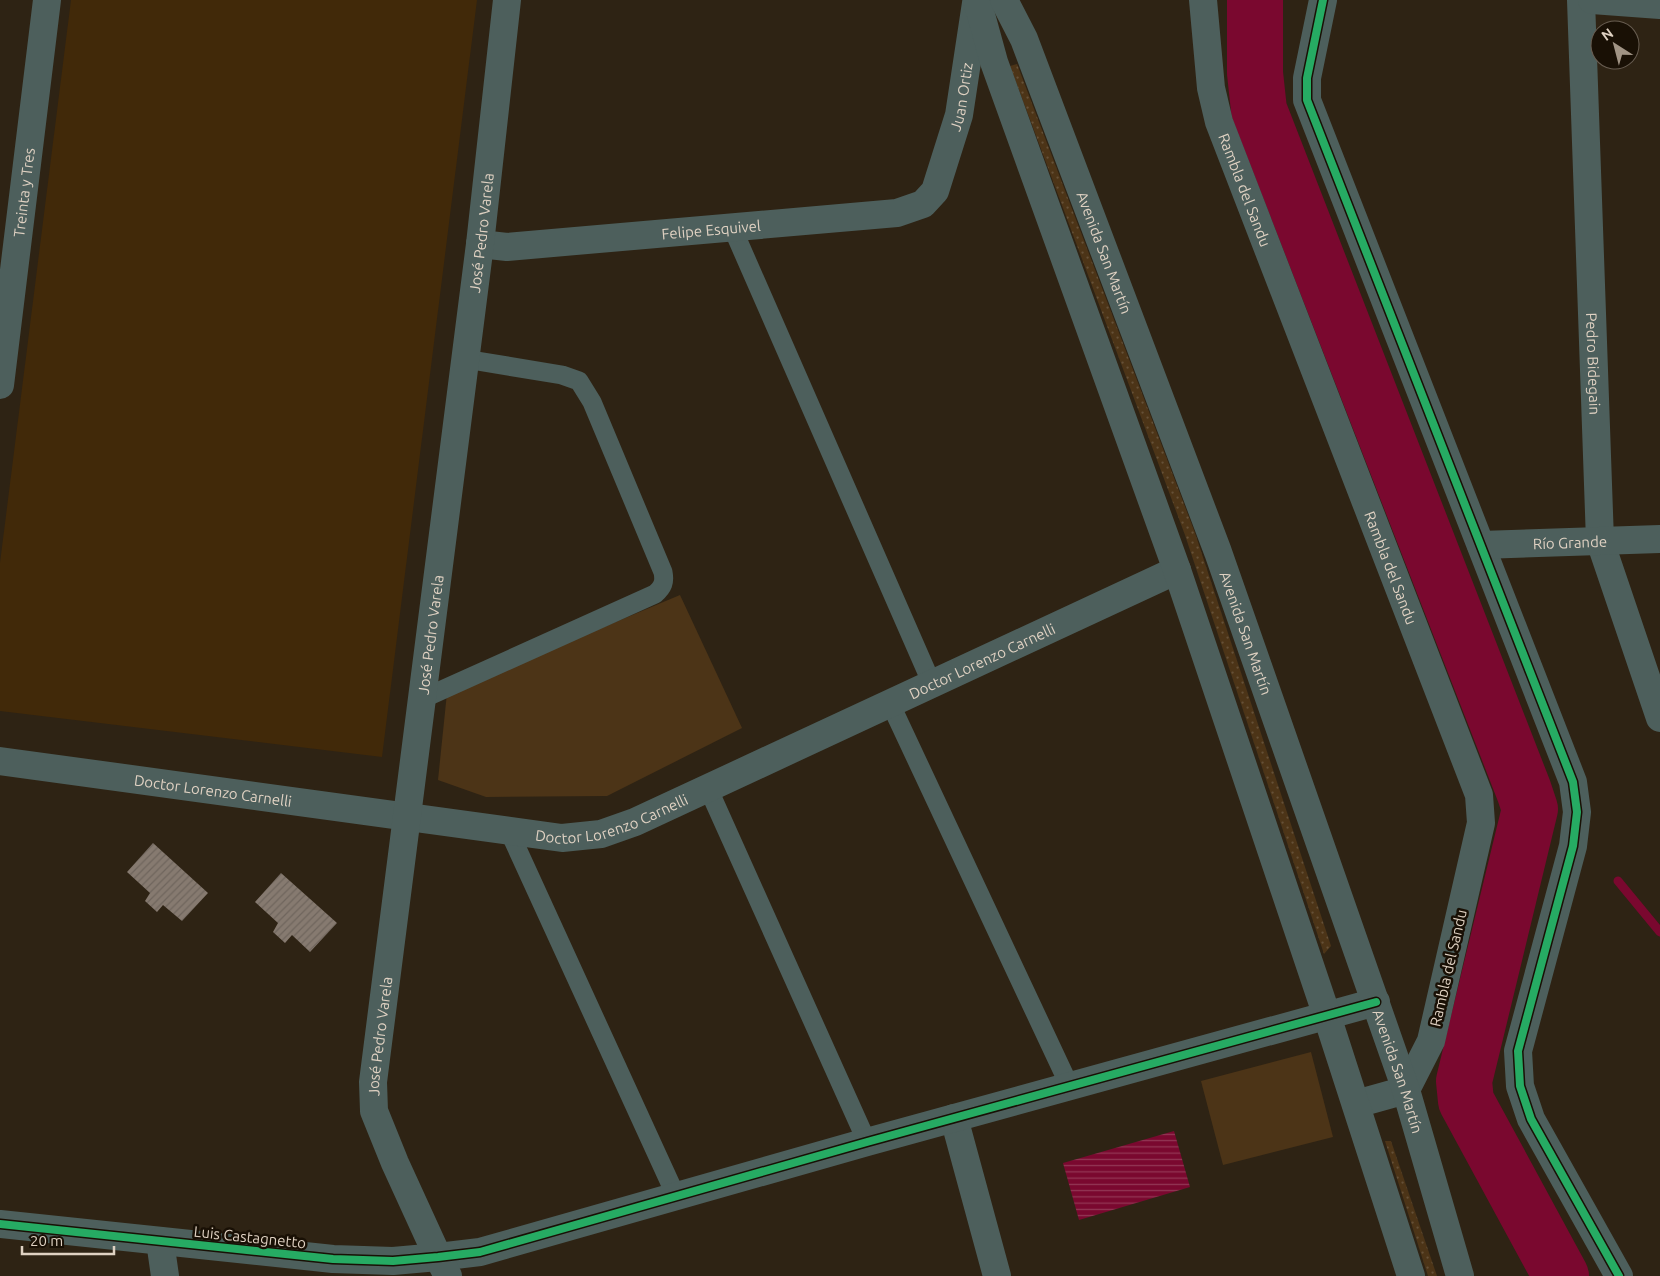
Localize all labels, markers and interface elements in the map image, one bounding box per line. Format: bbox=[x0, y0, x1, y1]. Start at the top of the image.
north arrow bbox=[1590, 20, 1640, 70]
text: N bbox=[1598, 25, 1616, 44]
street label: Juan Ortiz bbox=[946, 61, 975, 133]
street label: Rambla del Sandu bbox=[1216, 131, 1275, 249]
street label: Treinta y Tres bbox=[10, 147, 37, 238]
street label: José Pedro Varela bbox=[465, 172, 496, 294]
street label: Avenida San Martín bbox=[1074, 189, 1136, 316]
street label: Felipe Esquivel bbox=[661, 216, 762, 242]
street label: Pedro Bidegain bbox=[1583, 312, 1604, 415]
street label: Rambla del Sandu bbox=[1362, 509, 1421, 627]
street label: Río Grande bbox=[1533, 532, 1607, 552]
street label: Avenida San Martín bbox=[1217, 569, 1276, 697]
street label: José Pedro Varela bbox=[414, 574, 446, 695]
street label: Doctor Lorenzo Carnelli bbox=[906, 619, 1058, 702]
street label: Doctor Lorenzo Carnelli bbox=[133, 771, 293, 809]
street label: Doctor Lorenzo Carnelli bbox=[534, 790, 690, 847]
street label: Rambla del Sandu bbox=[1426, 908, 1470, 1028]
street label: José Pedro Varela bbox=[364, 975, 395, 1097]
street label: Avenida San Martín bbox=[1370, 1007, 1427, 1135]
street label: Luis Castagnetto bbox=[193, 1223, 307, 1251]
scale bar bbox=[22, 1224, 115, 1256]
text: 20 m bbox=[30, 1232, 63, 1249]

